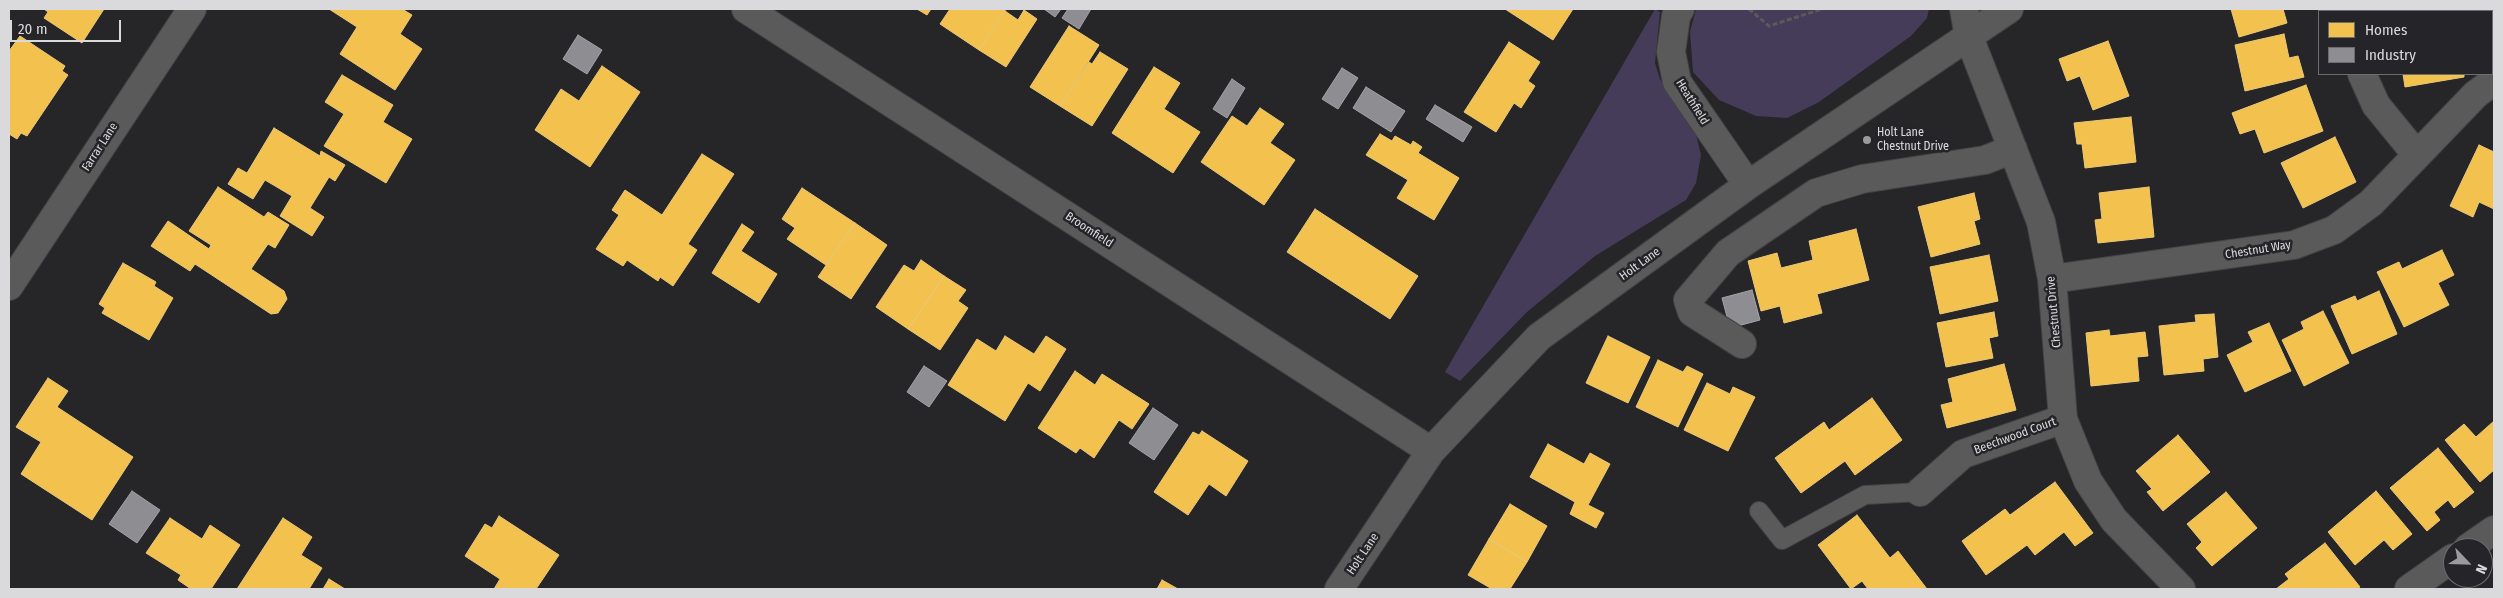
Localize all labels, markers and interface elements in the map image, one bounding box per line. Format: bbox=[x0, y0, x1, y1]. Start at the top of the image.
scale bar bbox=[12, 10, 124, 42]
legend bbox=[2318, 10, 2493, 75]
text: 20 m bbox=[18, 20, 48, 38]
text: Homes bbox=[2365, 21, 2407, 39]
text: Industry bbox=[2365, 46, 2416, 64]
street label: Heathfield bbox=[1672, 77, 1712, 127]
street label: Farrar Lane bbox=[79, 120, 121, 174]
place label: Holt Lane Chestnut Drive bbox=[1877, 126, 1949, 154]
marker: Holt Lane Chestnut Drive bbox=[1861, 134, 1873, 146]
street label: Broomfield bbox=[1062, 209, 1116, 251]
street label: Chestnut Way bbox=[2224, 238, 2292, 262]
street label: Holt Lane bbox=[1617, 244, 1663, 284]
street label: Chestnut Drive bbox=[2044, 275, 2064, 349]
street label: Beechwood Court bbox=[1972, 414, 2058, 458]
street label: Holt Lane bbox=[1344, 531, 1382, 577]
north arrow bbox=[2443, 538, 2493, 588]
text: N bbox=[2472, 562, 2491, 576]

